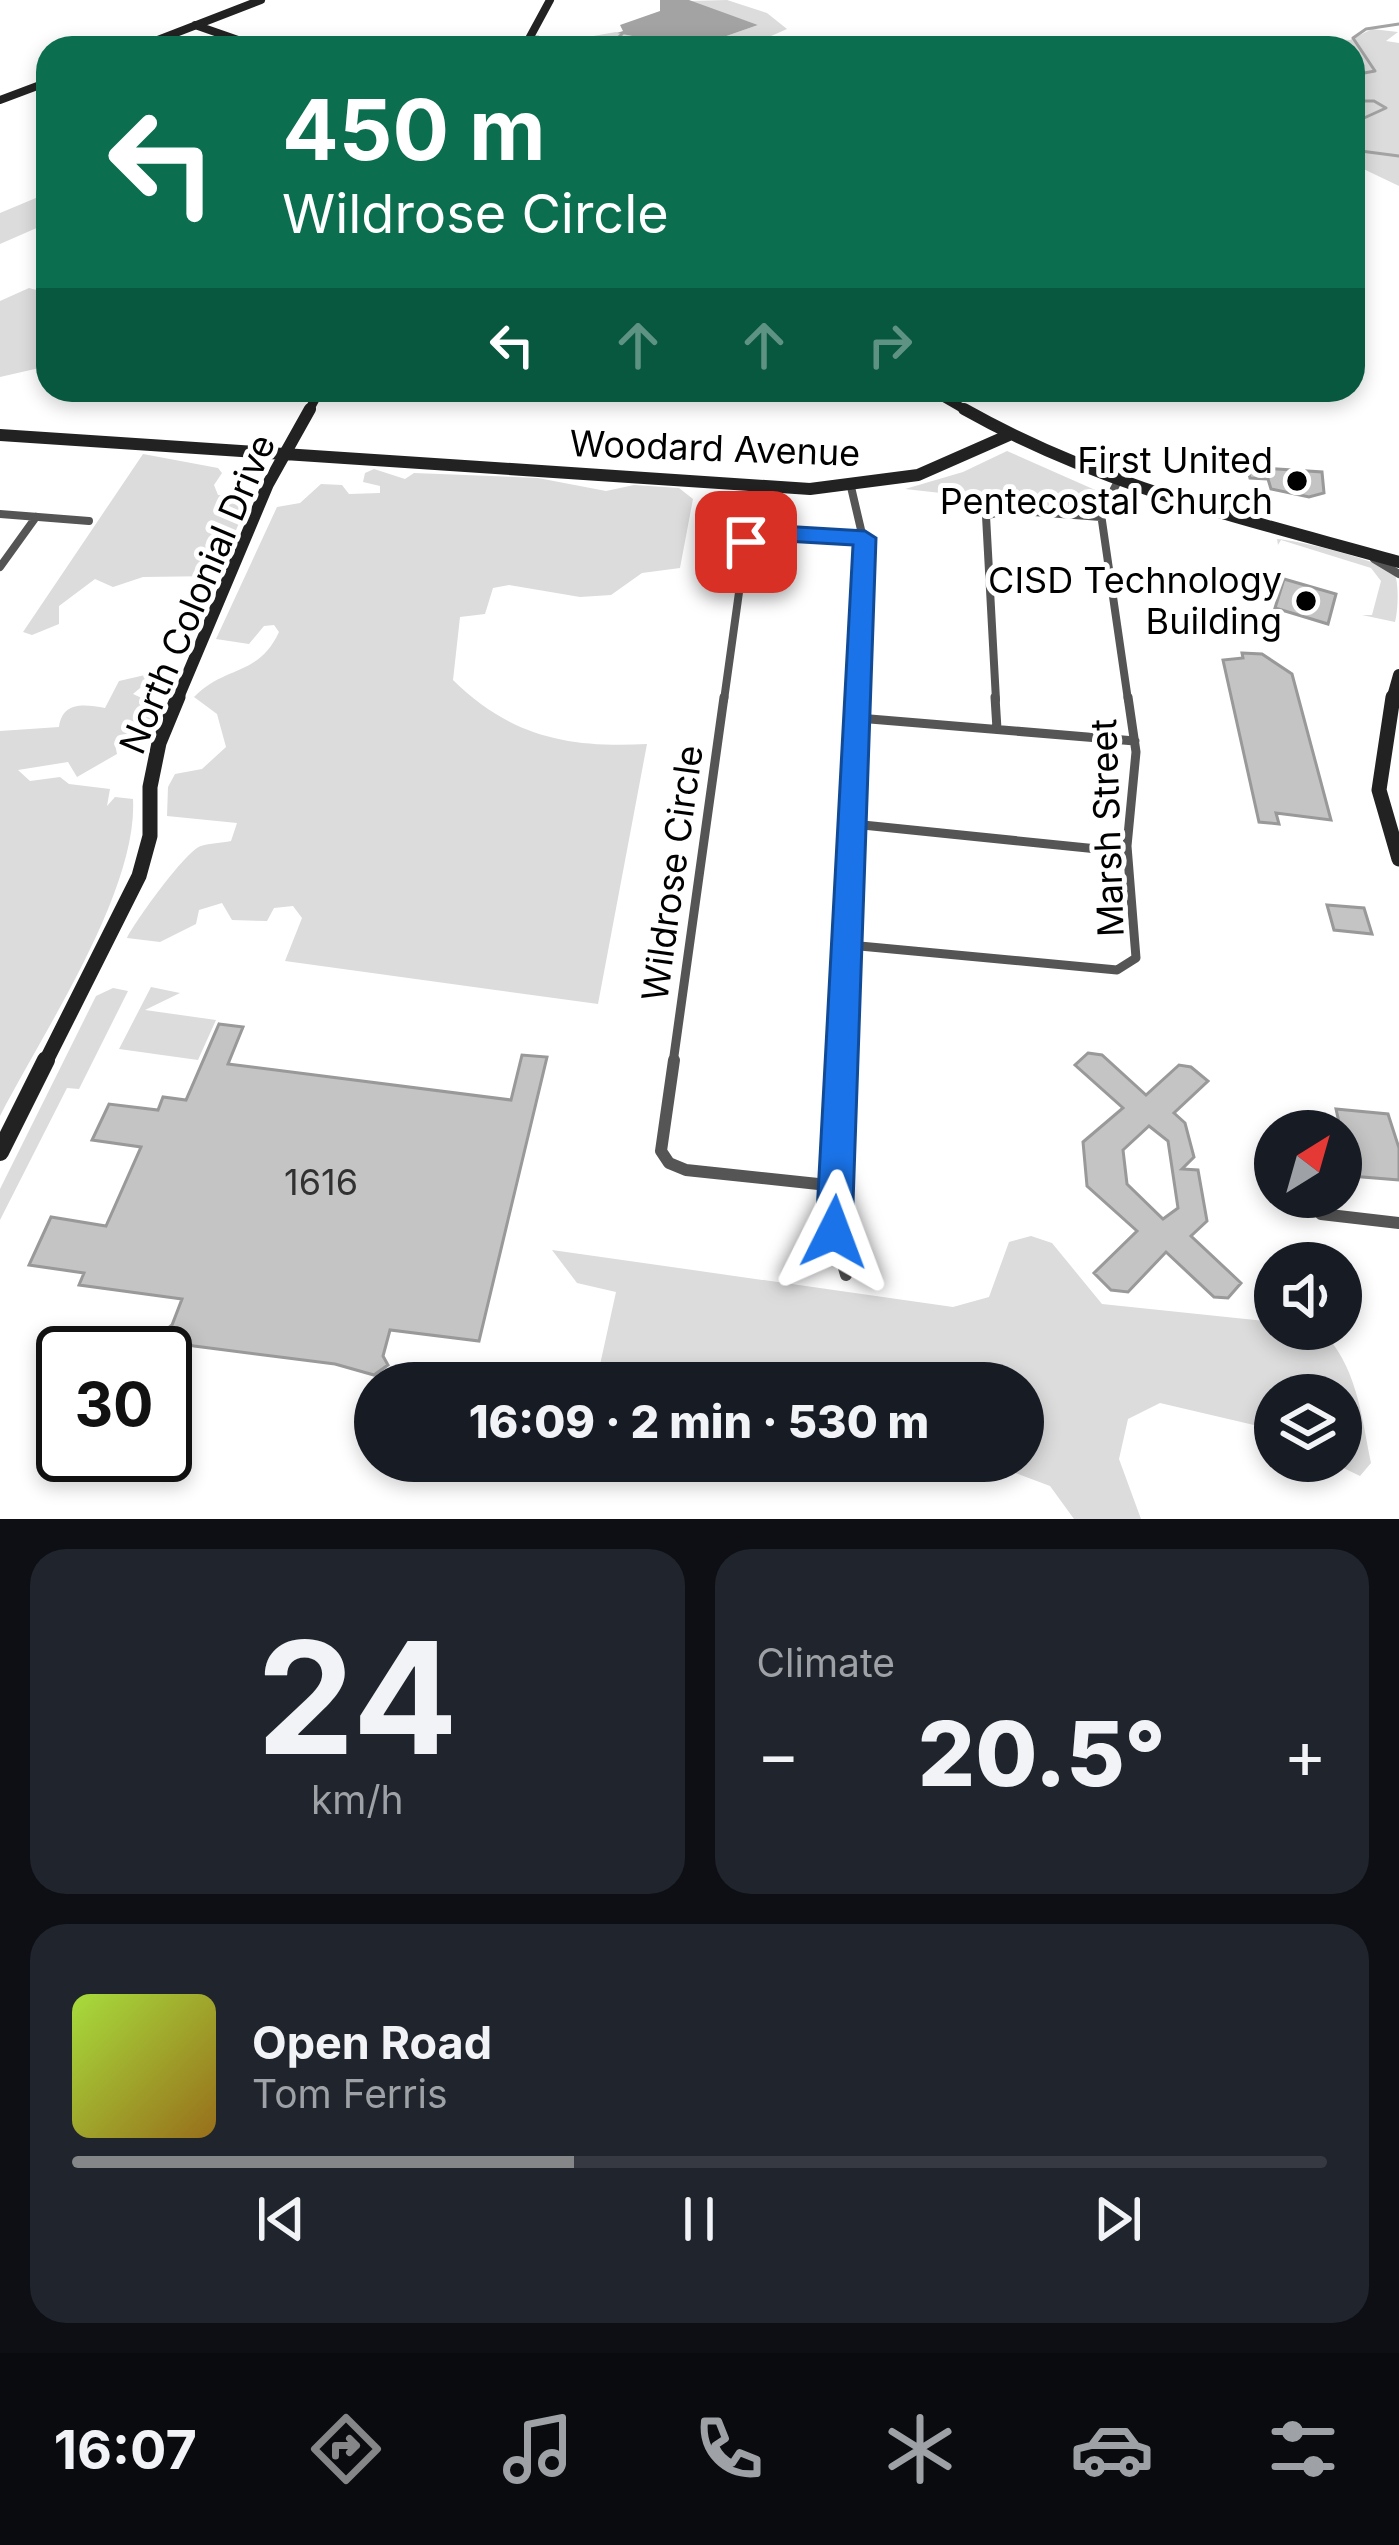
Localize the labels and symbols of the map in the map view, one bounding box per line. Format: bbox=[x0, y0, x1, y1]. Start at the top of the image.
street label: Woodard Avenue bbox=[569, 421, 861, 475]
street label: North Colonial Drive bbox=[110, 428, 284, 760]
place label: First United Pentecostal Church bbox=[940, 438, 1273, 523]
marker: First United Pentecostal Church bbox=[1284, 468, 1310, 494]
pin bbox=[695, 491, 797, 593]
place label: CISD Technology Building bbox=[988, 558, 1282, 643]
marker: CISD Technology Building bbox=[1293, 588, 1319, 614]
street label: Marsh Street bbox=[1081, 718, 1133, 938]
street label: Wildrose Circle bbox=[632, 742, 712, 1004]
north arrow bbox=[1254, 1110, 1362, 1218]
house number: 1616 bbox=[284, 1160, 358, 1204]
position arrow bbox=[771, 1169, 897, 1295]
speed limit sign: 30 bbox=[36, 1326, 192, 1482]

